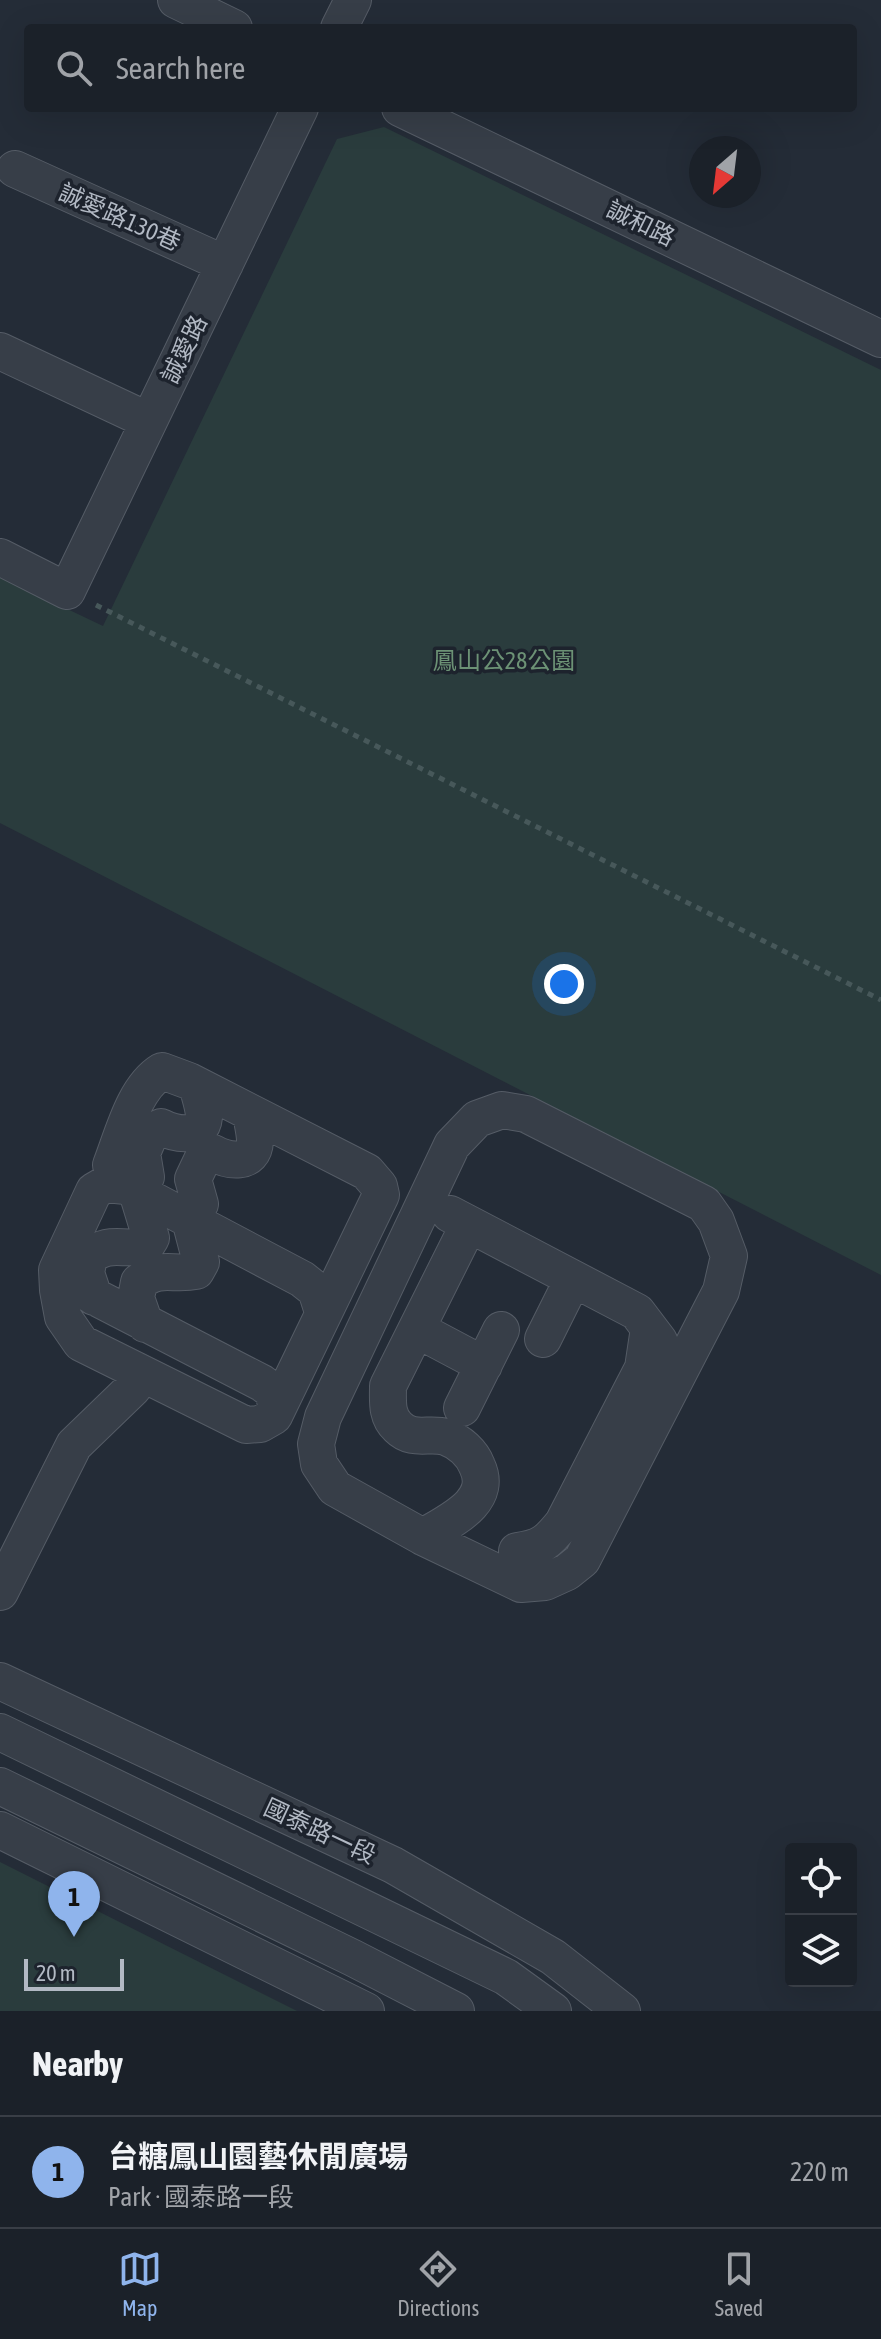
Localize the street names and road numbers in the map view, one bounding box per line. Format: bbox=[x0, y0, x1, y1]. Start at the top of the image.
street label: 誠愛路130巷 bbox=[55, 178, 185, 256]
street label: 誠和路 bbox=[603, 195, 679, 251]
street label: 誠愛路 bbox=[156, 311, 212, 387]
street label: 國泰路一段 bbox=[260, 1793, 380, 1869]

